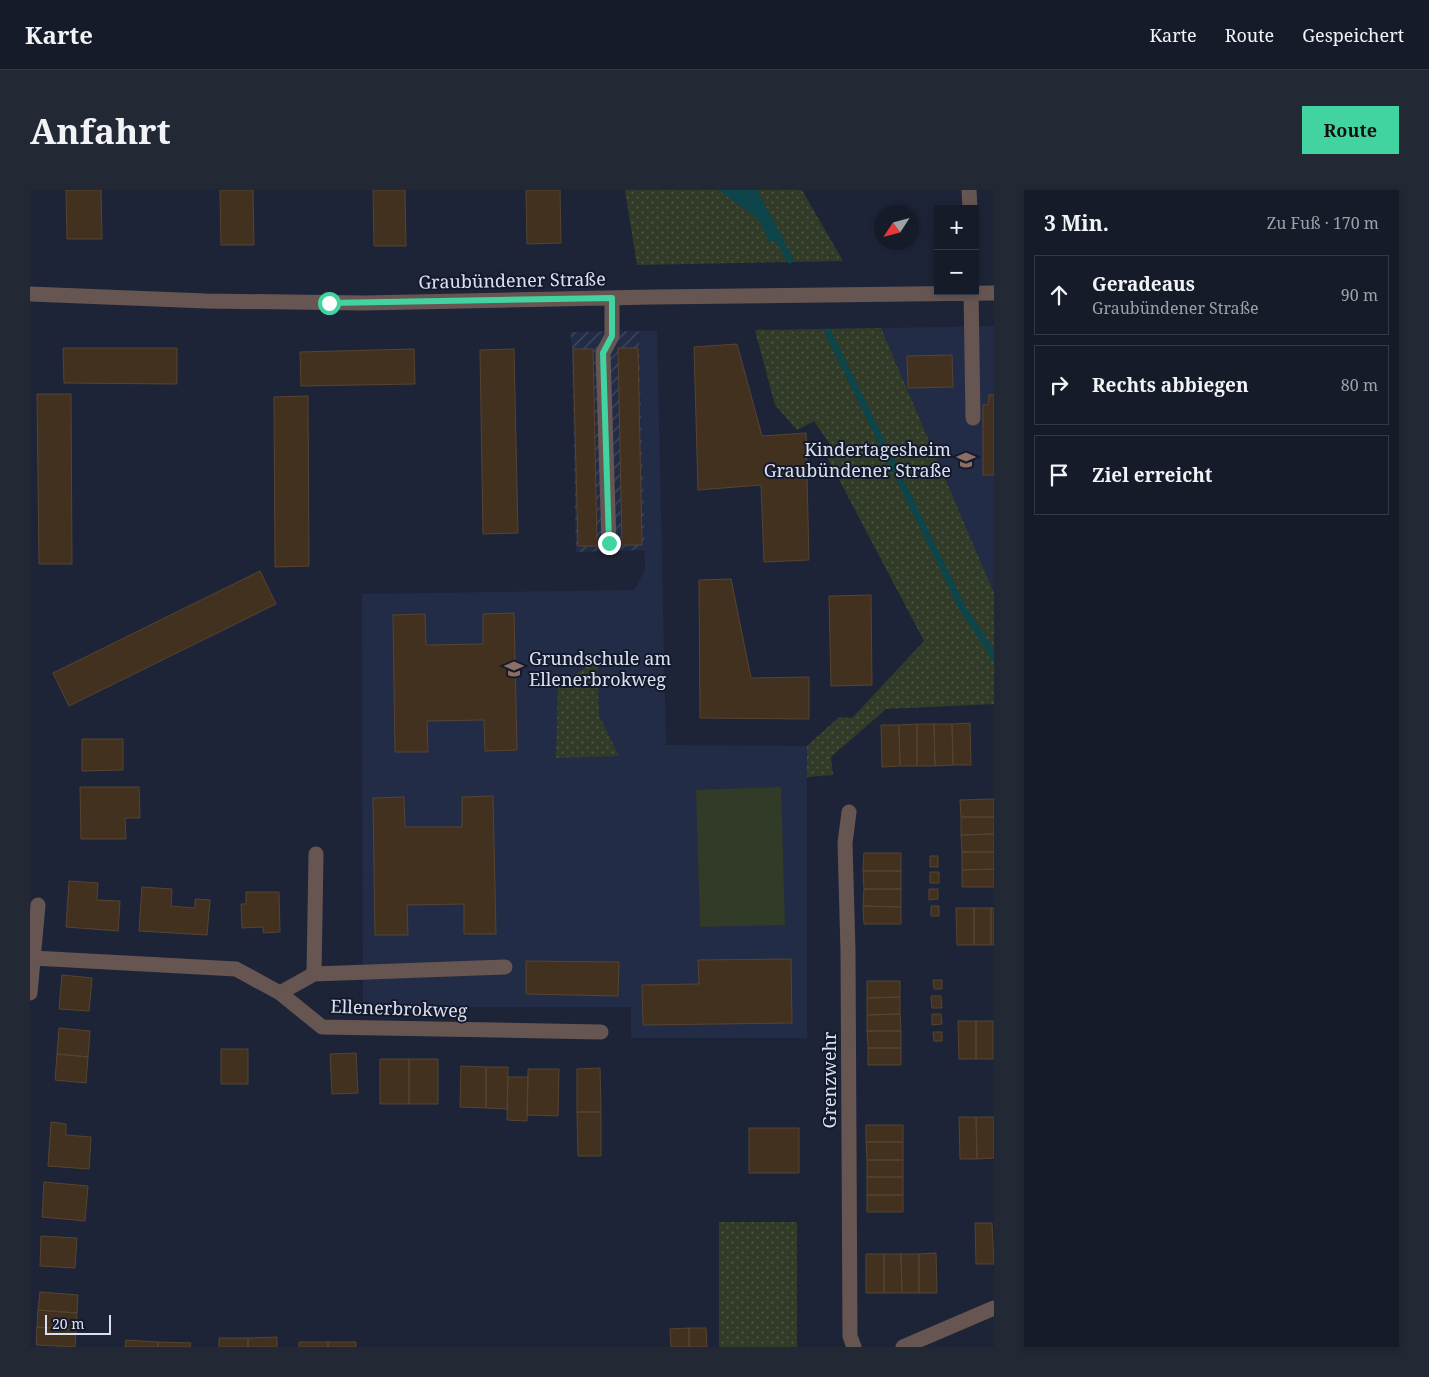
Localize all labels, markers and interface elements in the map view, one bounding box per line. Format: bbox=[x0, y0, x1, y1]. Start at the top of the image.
text: Karte bbox=[25, 18, 93, 51]
text: Karte bbox=[1149, 23, 1197, 47]
text: Route bbox=[1225, 23, 1274, 47]
text: Gespeichert bbox=[1302, 23, 1404, 47]
button: Route bbox=[1302, 106, 1399, 154]
text: Anfahrt bbox=[30, 107, 171, 154]
north arrow bbox=[874, 205, 919, 250]
map controls bbox=[934, 205, 979, 295]
button: + bbox=[934, 205, 979, 250]
text: 3 Min. bbox=[1044, 209, 1109, 237]
text: Zu Fuß · 170 m bbox=[1267, 212, 1379, 234]
button: − bbox=[934, 250, 979, 295]
street label: Graubündener Straße bbox=[418, 266, 606, 294]
text: Geradeaus bbox=[1092, 271, 1195, 297]
icon: ahead bbox=[1045, 281, 1073, 309]
text: 90 m bbox=[1341, 284, 1378, 306]
route start bbox=[318, 292, 341, 315]
text: Graubündener Straße bbox=[1092, 297, 1259, 319]
icon: right bbox=[1045, 371, 1073, 399]
text: Rechts abbiegen bbox=[1092, 372, 1249, 398]
text: 80 m bbox=[1341, 374, 1378, 396]
place label: Kindertagesheim Graubündener Straße bbox=[764, 437, 951, 482]
school or university icon: Kindertagesheim Graubündener Straße bbox=[955, 449, 977, 471]
icon: arrive bbox=[1045, 461, 1073, 489]
text: Ziel erreicht bbox=[1092, 462, 1213, 488]
route end bbox=[598, 532, 621, 555]
place label: Grundschule am Ellenerbrokweg bbox=[529, 646, 671, 691]
school or university icon: Grundschule am Ellenerbrokweg bbox=[503, 658, 525, 680]
street label: Ellenerbrokweg bbox=[330, 994, 468, 1022]
street label: Grenzwehr bbox=[817, 1031, 841, 1128]
scale bar bbox=[45, 1312, 111, 1335]
text: 20 m bbox=[52, 1314, 85, 1333]

